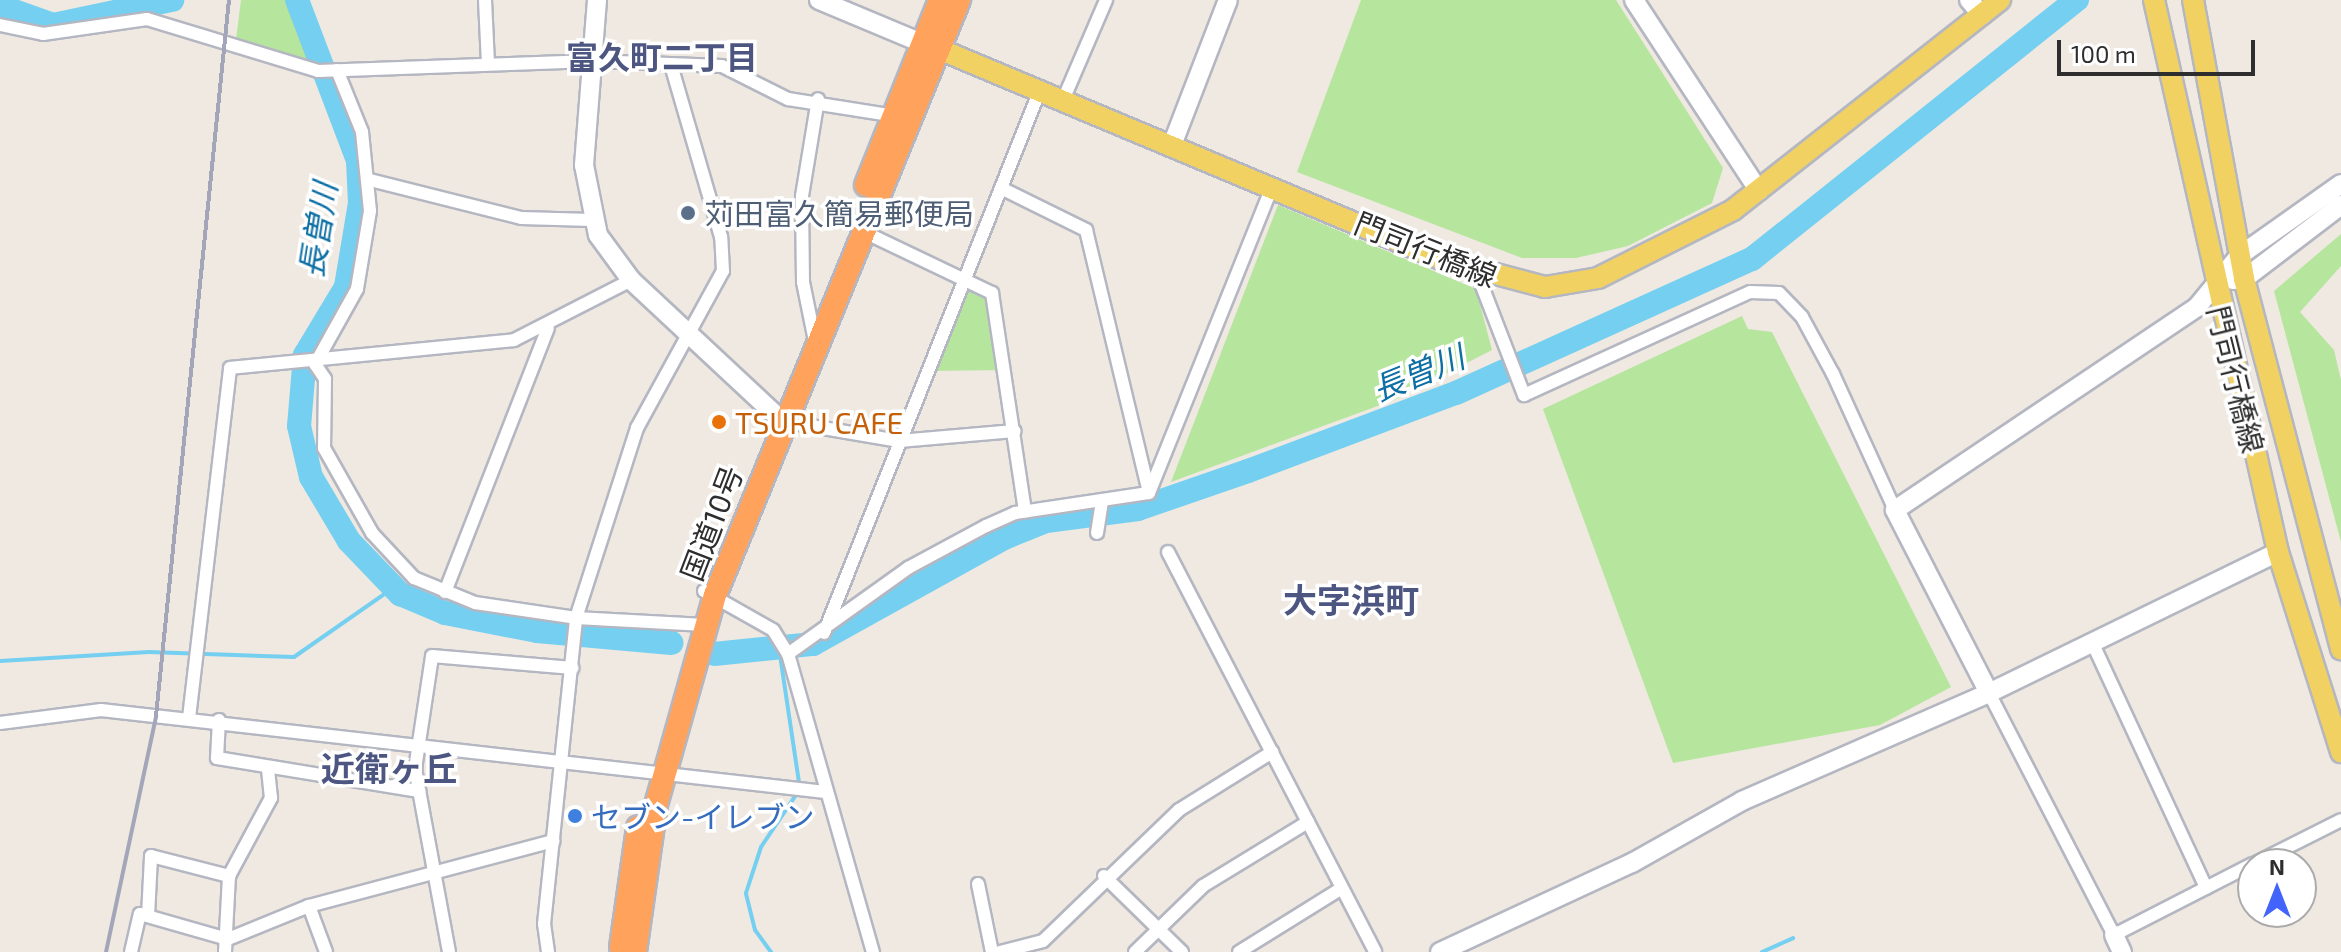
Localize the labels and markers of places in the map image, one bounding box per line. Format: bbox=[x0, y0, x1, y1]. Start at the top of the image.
place label: 苅田富久簡易郵便局 bbox=[704, 195, 974, 231]
marker: 苅田富久簡易郵便局 bbox=[679, 204, 697, 222]
place label: TSURU CAFE bbox=[735, 404, 903, 440]
marker: TSURU CAFE bbox=[710, 413, 728, 431]
place label: セブン-イレブン bbox=[591, 798, 814, 834]
marker: セブン-イレブン bbox=[566, 807, 584, 825]

